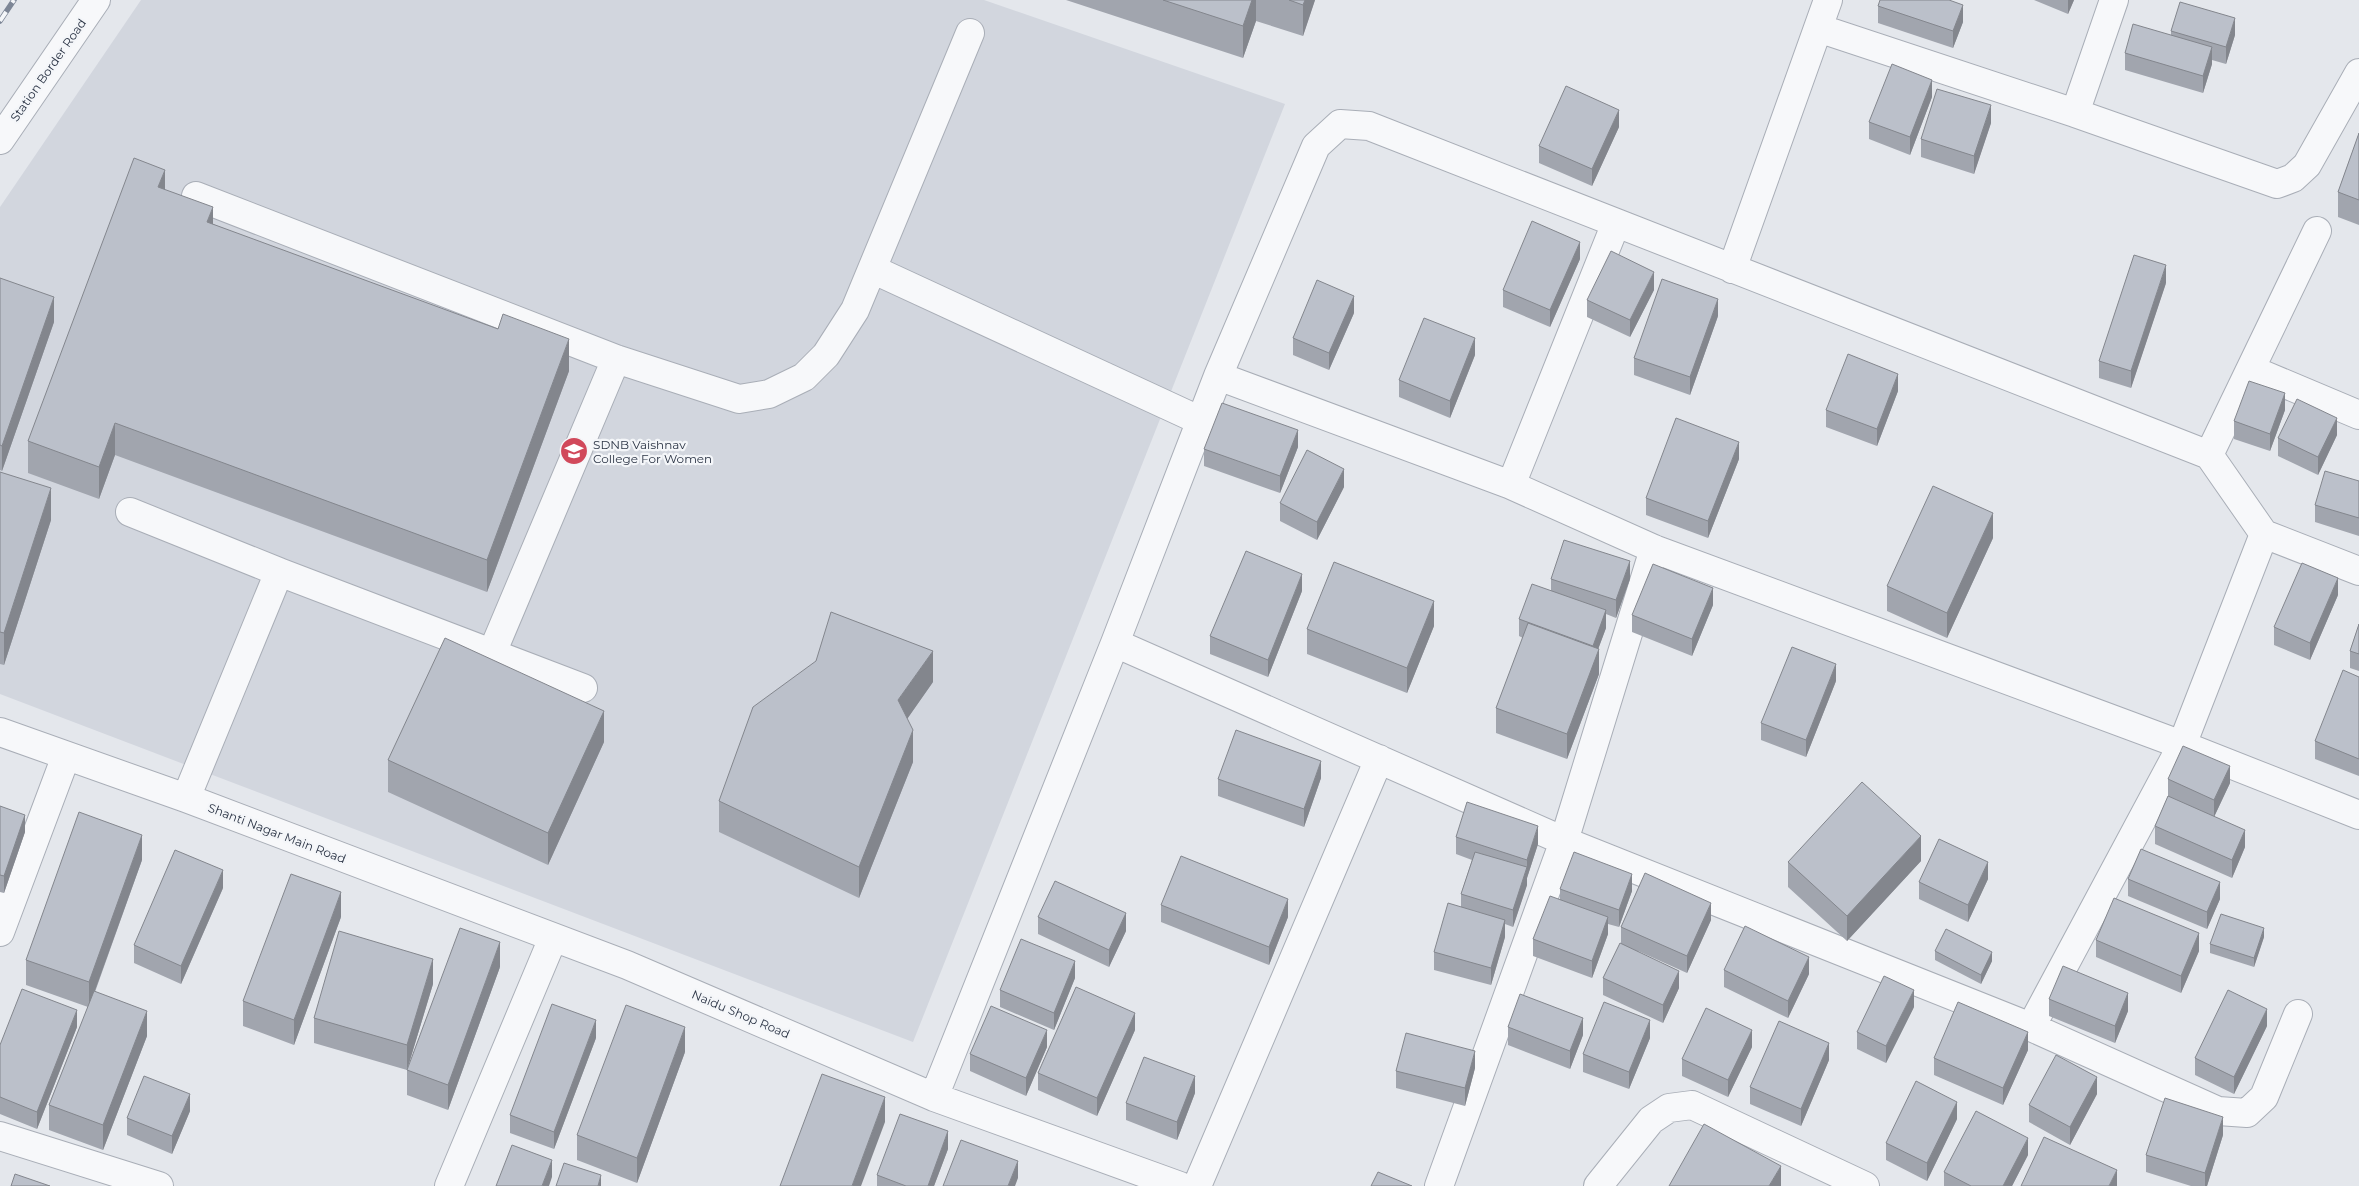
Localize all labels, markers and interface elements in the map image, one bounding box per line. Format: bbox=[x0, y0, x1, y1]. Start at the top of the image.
street label: Station Border Road bbox=[7, 16, 89, 124]
school or university icon: SDNB Vaishnav College For Women bbox=[559, 436, 589, 466]
place label: SDNB Vaishnav College For Women bbox=[593, 437, 712, 466]
street label: Shanti Nagar Main Road bbox=[206, 800, 348, 866]
street label: Naidu Shop Road bbox=[690, 987, 792, 1041]

